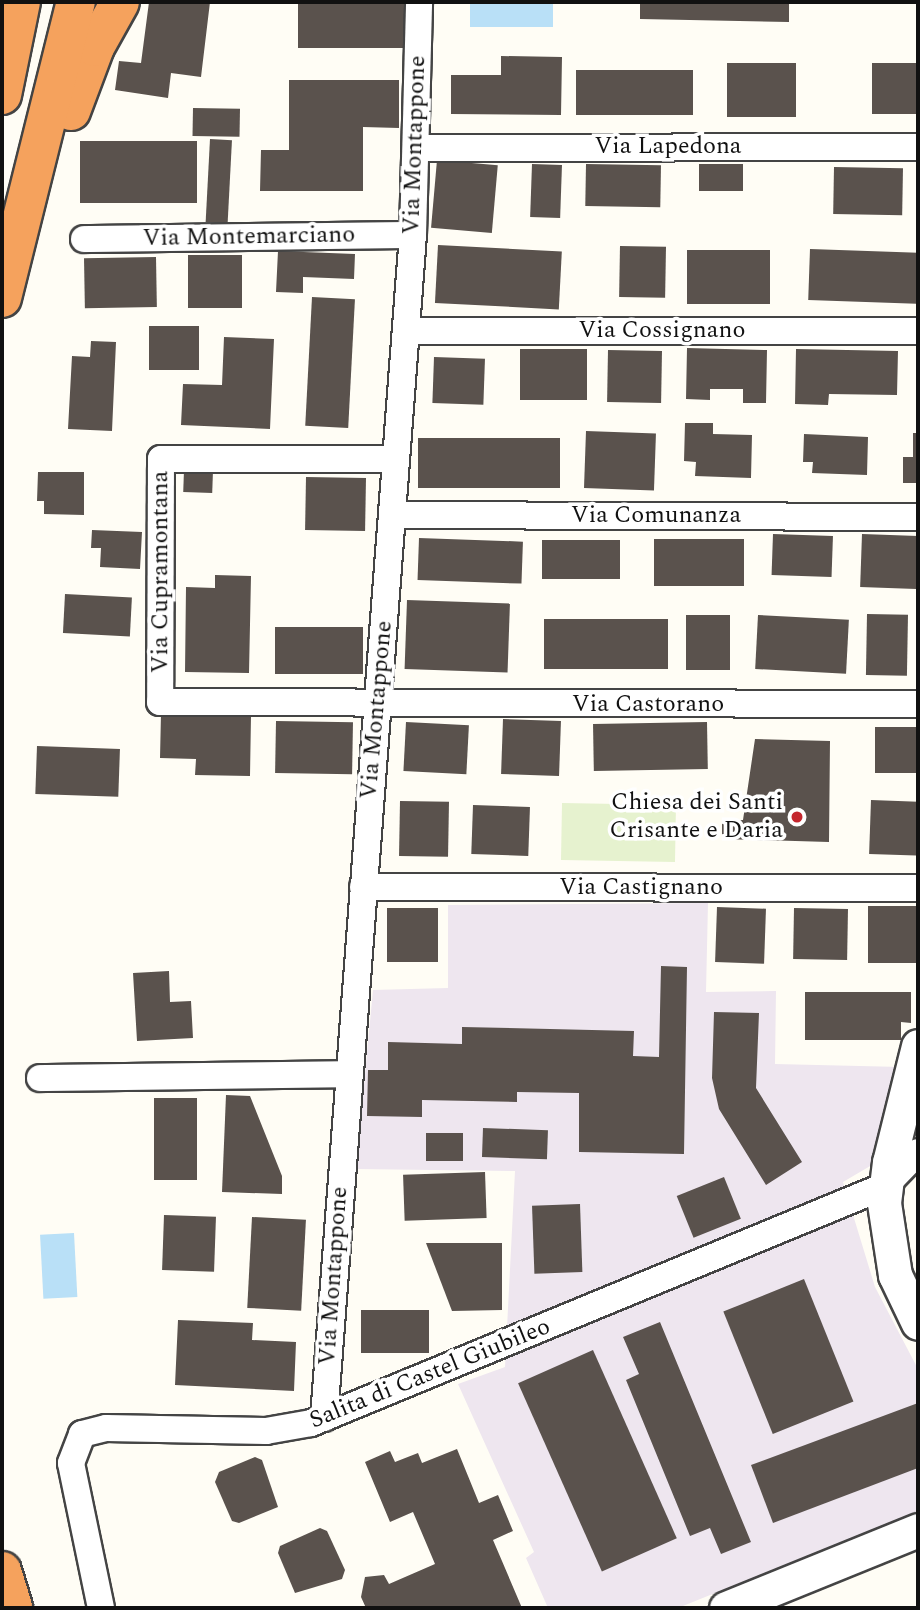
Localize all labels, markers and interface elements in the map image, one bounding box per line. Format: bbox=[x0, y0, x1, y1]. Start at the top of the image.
street label: Via Montappone bbox=[397, 55, 433, 235]
street label: Via Lapedona bbox=[594, 133, 742, 161]
street label: Via Montemarciano bbox=[143, 221, 355, 253]
street label: Via Cossignano bbox=[579, 317, 745, 345]
street label: Via Cupramontana bbox=[147, 471, 175, 673]
street label: Via Comunanza bbox=[571, 502, 741, 530]
street label: Via Montappone bbox=[355, 620, 399, 800]
street label: Via Castorano bbox=[572, 691, 724, 719]
place label: Chiesa dei Santi Crisante e Daria bbox=[610, 789, 783, 845]
marker: Chiesa dei Santi Crisante e Daria bbox=[789, 809, 805, 825]
street label: Via Castignano bbox=[559, 874, 723, 902]
street label: Via Montappone bbox=[313, 1186, 355, 1366]
street label: Salita di Castel Giubileo bbox=[305, 1313, 555, 1435]

